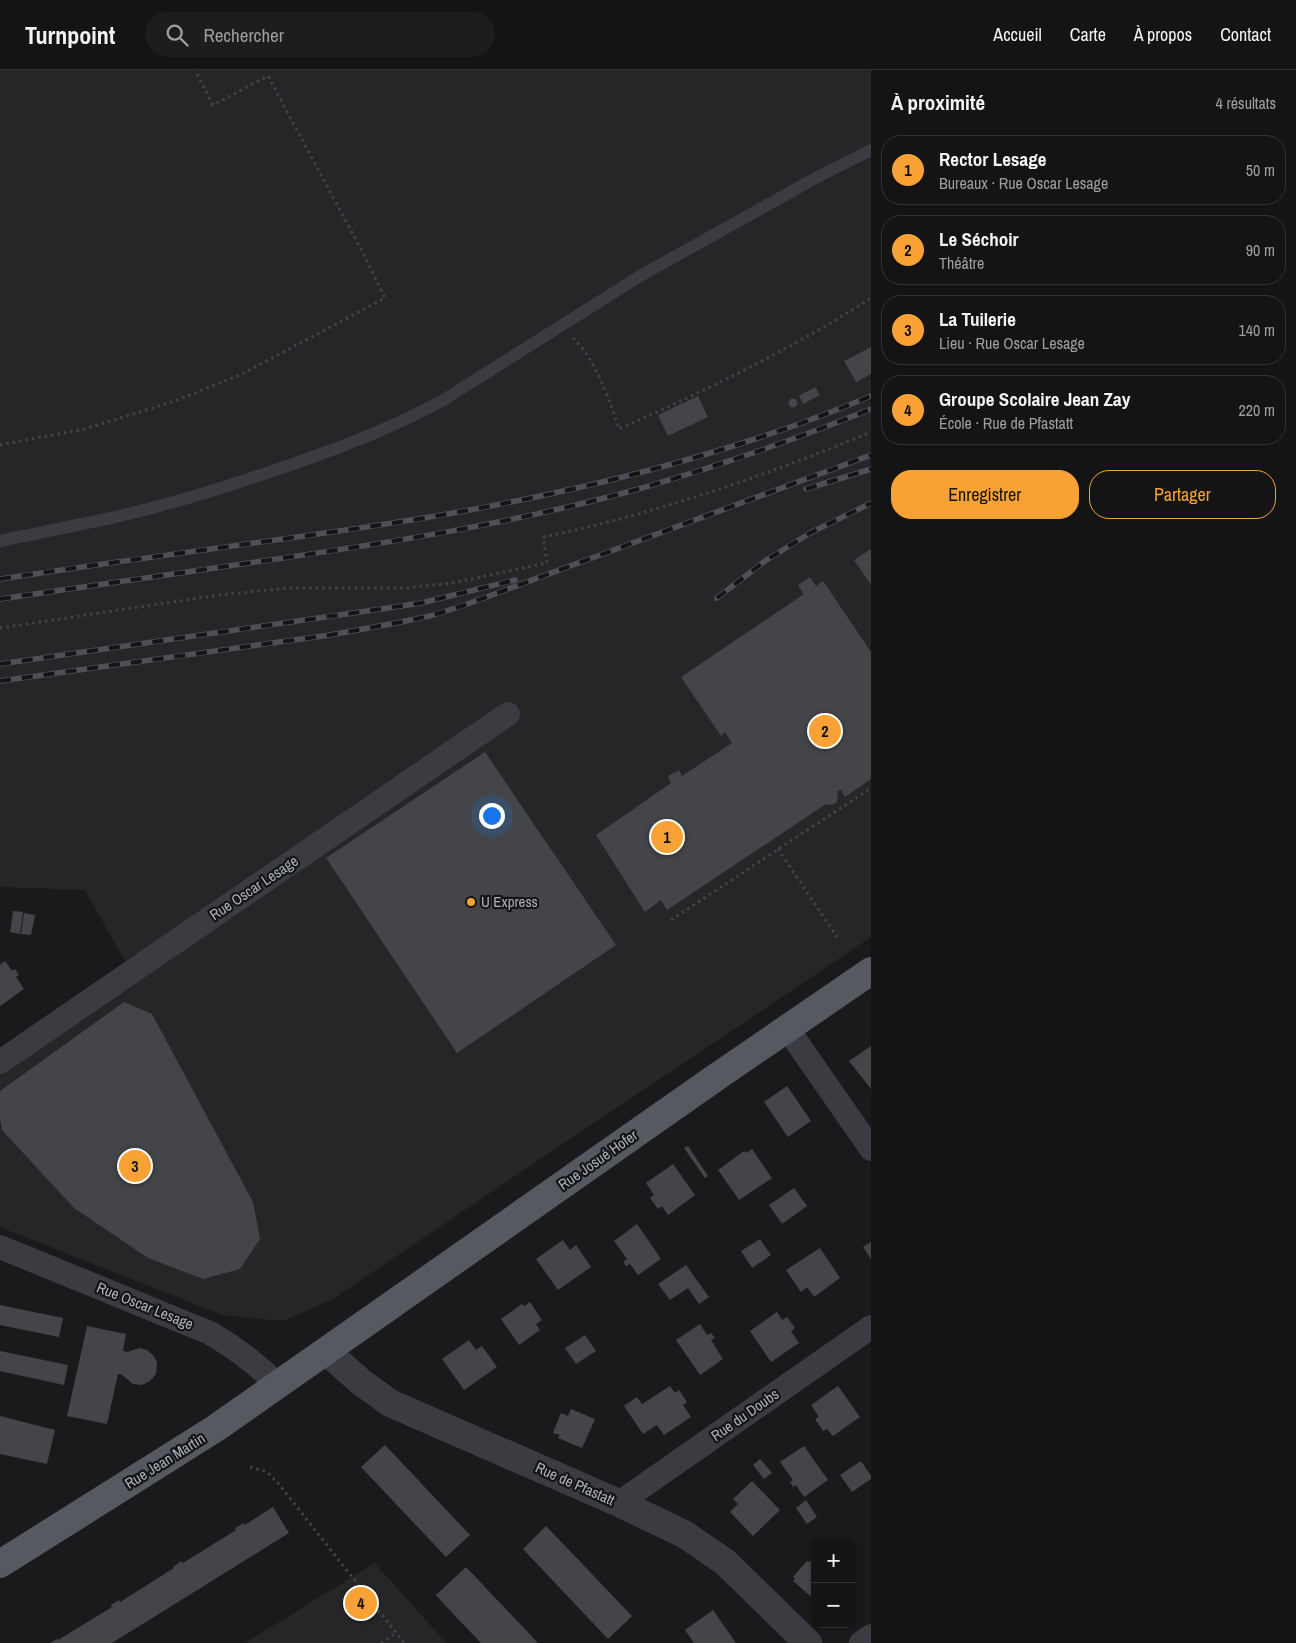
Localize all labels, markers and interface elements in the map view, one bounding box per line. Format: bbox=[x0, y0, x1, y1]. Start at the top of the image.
search box bbox=[145, 12, 495, 57]
text: Turnpoint bbox=[25, 19, 115, 51]
icon: search bbox=[163, 21, 191, 49]
text: Rechercher bbox=[203, 22, 284, 48]
text: Accueil bbox=[993, 22, 1042, 47]
text: Carte bbox=[1070, 22, 1106, 47]
text: À propos bbox=[1134, 22, 1192, 47]
text: Contact bbox=[1220, 22, 1271, 47]
text: À proximité bbox=[891, 88, 985, 117]
text: 4 résultats bbox=[1215, 92, 1276, 114]
text: Rector Lesage bbox=[939, 146, 1046, 172]
text: 1 bbox=[904, 159, 912, 181]
text: 50 m bbox=[1246, 159, 1275, 181]
text: Bureaux · Rue Oscar Lesage bbox=[939, 172, 1108, 194]
text: Le Séchoir bbox=[939, 226, 1019, 252]
text: 2 bbox=[904, 239, 912, 261]
text: 90 m bbox=[1246, 239, 1275, 261]
text: Théâtre bbox=[939, 252, 984, 274]
text: La Tuilerie bbox=[939, 306, 1016, 332]
text: 3 bbox=[904, 319, 912, 341]
text: 140 m bbox=[1239, 319, 1275, 341]
text: Lieu · Rue Oscar Lesage bbox=[939, 332, 1085, 354]
text: Groupe Scolaire Jean Zay bbox=[939, 386, 1130, 412]
text: 4 bbox=[904, 399, 912, 421]
text: 220 m bbox=[1239, 399, 1275, 421]
text: École · Rue de Pfastatt bbox=[939, 412, 1073, 434]
button: Enregistrer bbox=[891, 470, 1079, 519]
button: Partager bbox=[1089, 470, 1276, 519]
pin: 2 bbox=[809, 712, 841, 750]
your location bbox=[479, 803, 505, 829]
pin: 1 bbox=[651, 818, 683, 856]
street label: Rue Oscar Lesage bbox=[205, 850, 302, 925]
place label: U Express bbox=[481, 891, 538, 912]
marker: U Express bbox=[465, 896, 477, 908]
street label: Rue Josué Hofer bbox=[554, 1125, 642, 1195]
pin: 3 bbox=[119, 1147, 151, 1185]
street label: Rue Oscar Lesage bbox=[94, 1277, 197, 1335]
street label: Rue du Doubs bbox=[706, 1383, 783, 1446]
street label: Rue Jean Martin bbox=[121, 1428, 209, 1494]
street label: Rue de Pfastatt bbox=[532, 1457, 619, 1511]
map controls bbox=[811, 1538, 856, 1628]
button: + bbox=[811, 1538, 856, 1583]
button: − bbox=[811, 1583, 856, 1628]
pin: 4 bbox=[345, 1584, 377, 1622]

